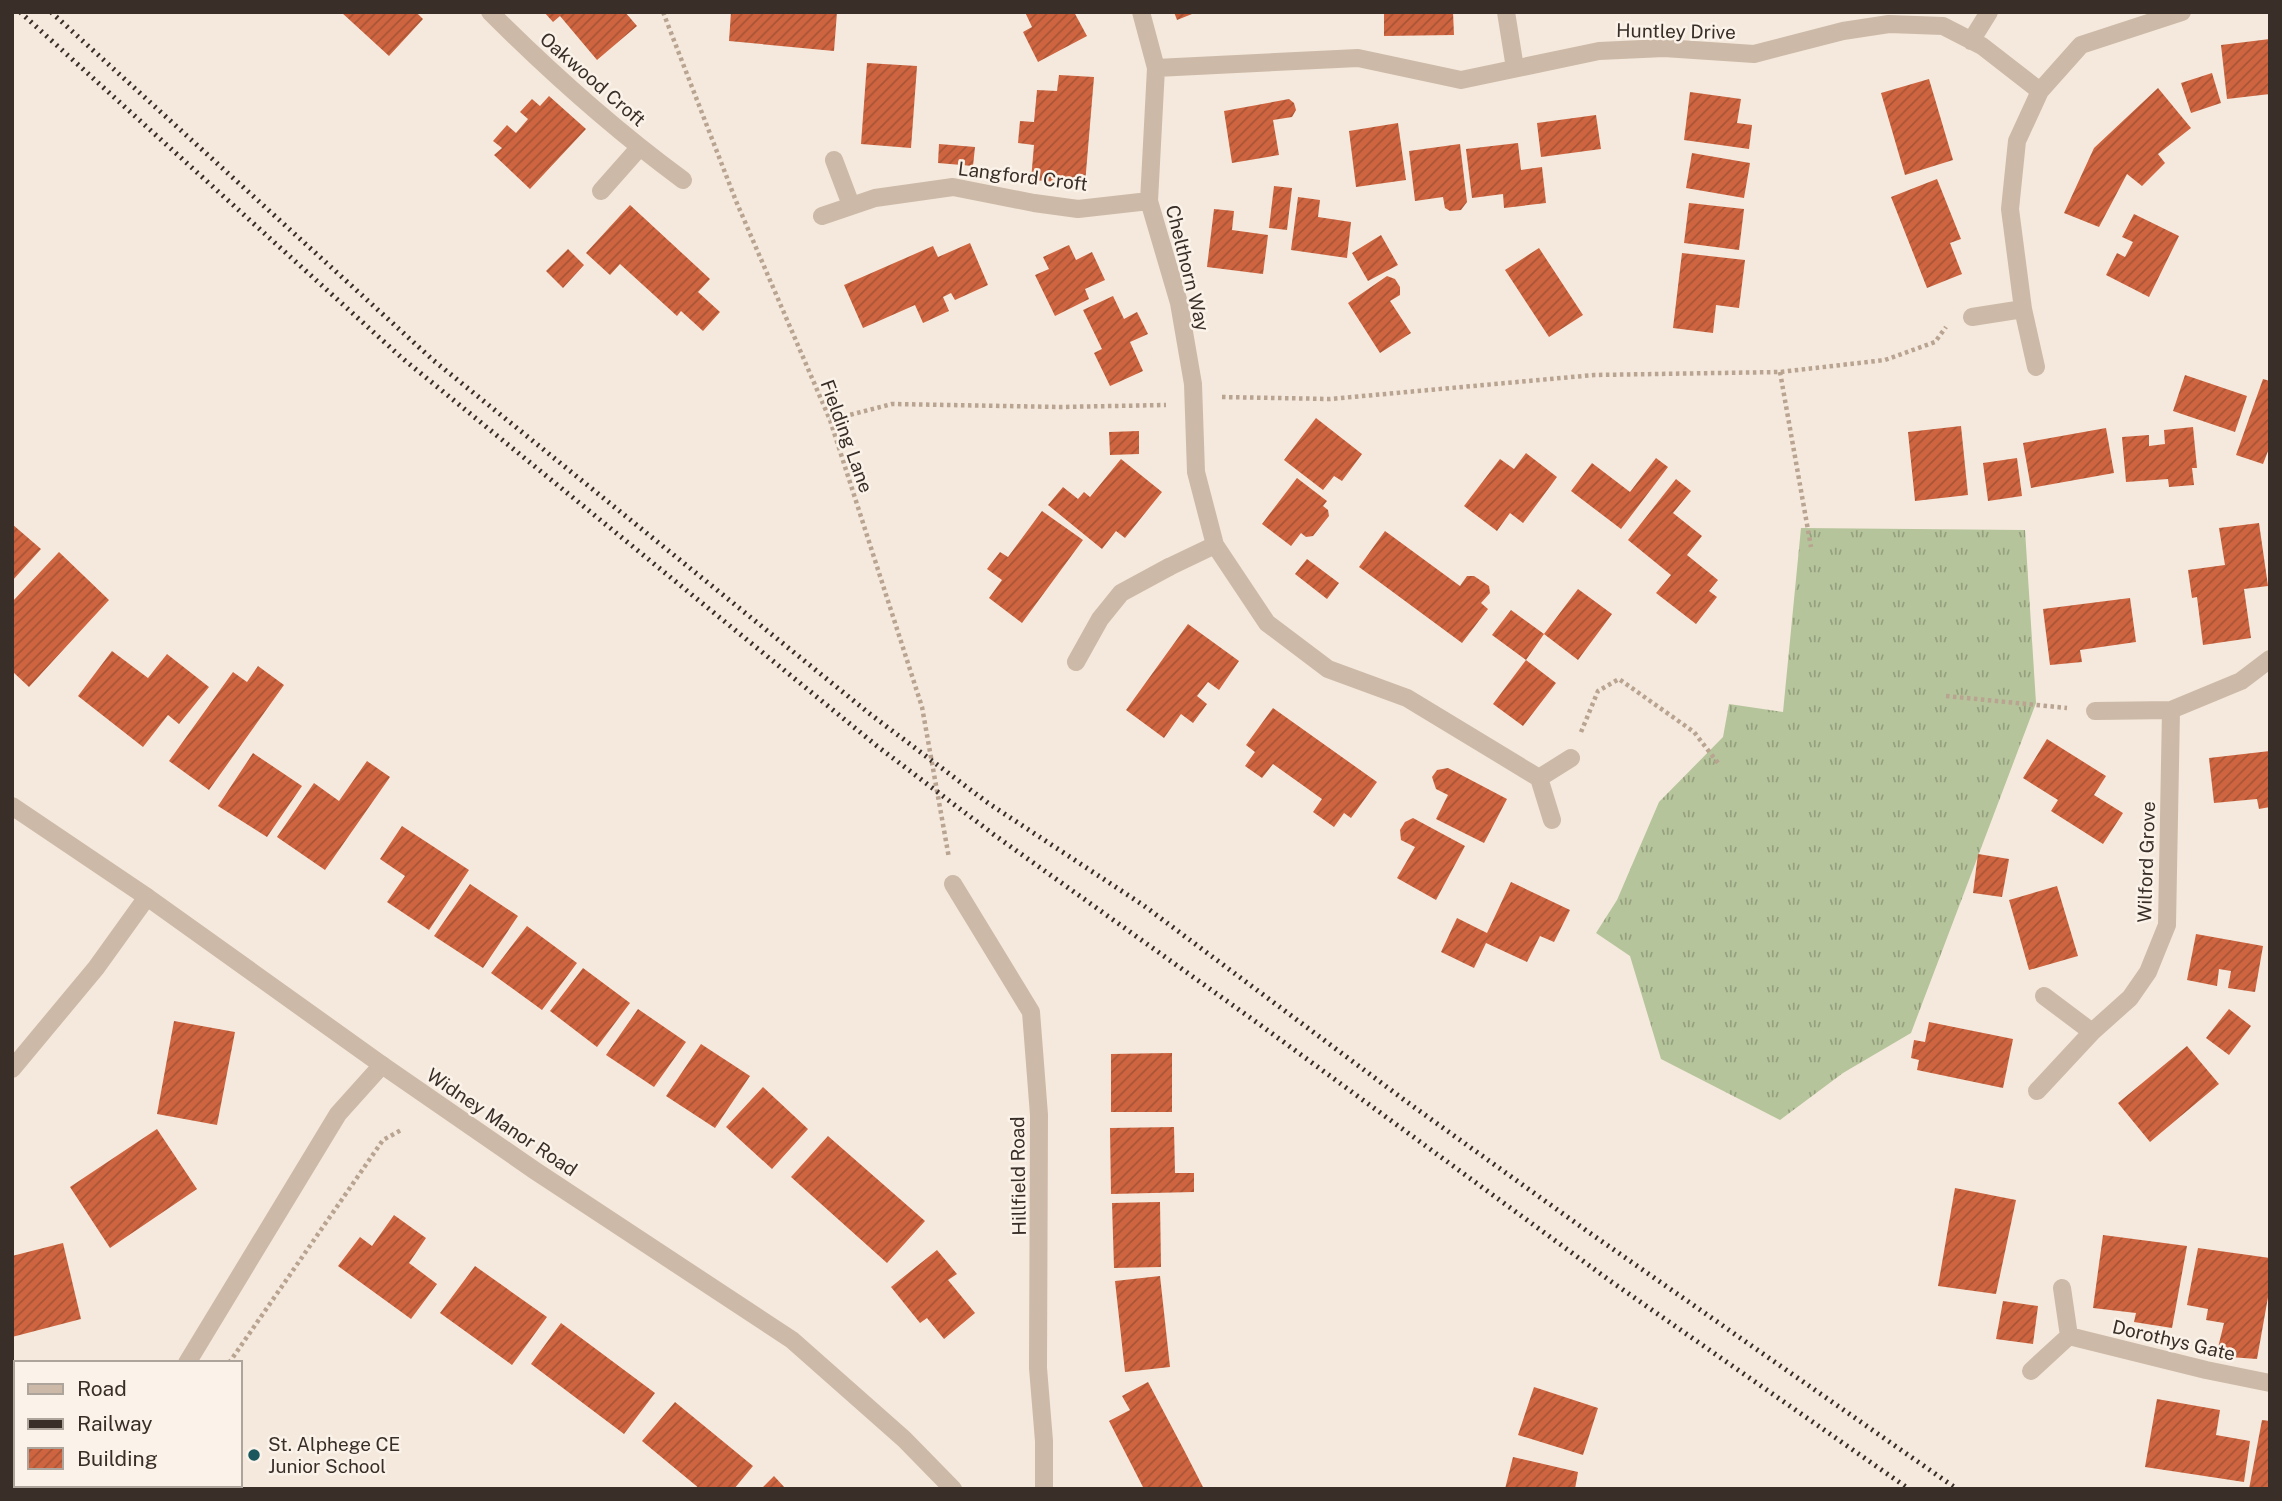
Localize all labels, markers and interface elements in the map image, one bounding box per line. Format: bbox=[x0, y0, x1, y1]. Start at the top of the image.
street label: Huntley Drive bbox=[1616, 19, 1736, 43]
street label: Oakwood Croft bbox=[536, 27, 650, 131]
street label: Langford Croft bbox=[957, 157, 1089, 195]
street label: Chelthorn Way bbox=[1162, 203, 1214, 333]
street label: Fielding Lane bbox=[816, 377, 878, 495]
street label: Wilford Grove bbox=[2133, 801, 2159, 923]
street label: Widney Manor Road bbox=[423, 1064, 581, 1180]
street label: Hillfield Road bbox=[1006, 1116, 1030, 1236]
street label: Dorothys Gate bbox=[2110, 1315, 2238, 1365]
legend bbox=[14, 1361, 242, 1487]
text: Road bbox=[77, 1376, 127, 1401]
text: Railway bbox=[77, 1411, 153, 1436]
place label: St. Alphege CE Junior School bbox=[268, 1433, 400, 1477]
text: Building bbox=[77, 1446, 158, 1471]
marker: St. Alphege CE Junior School bbox=[246, 1447, 262, 1463]

